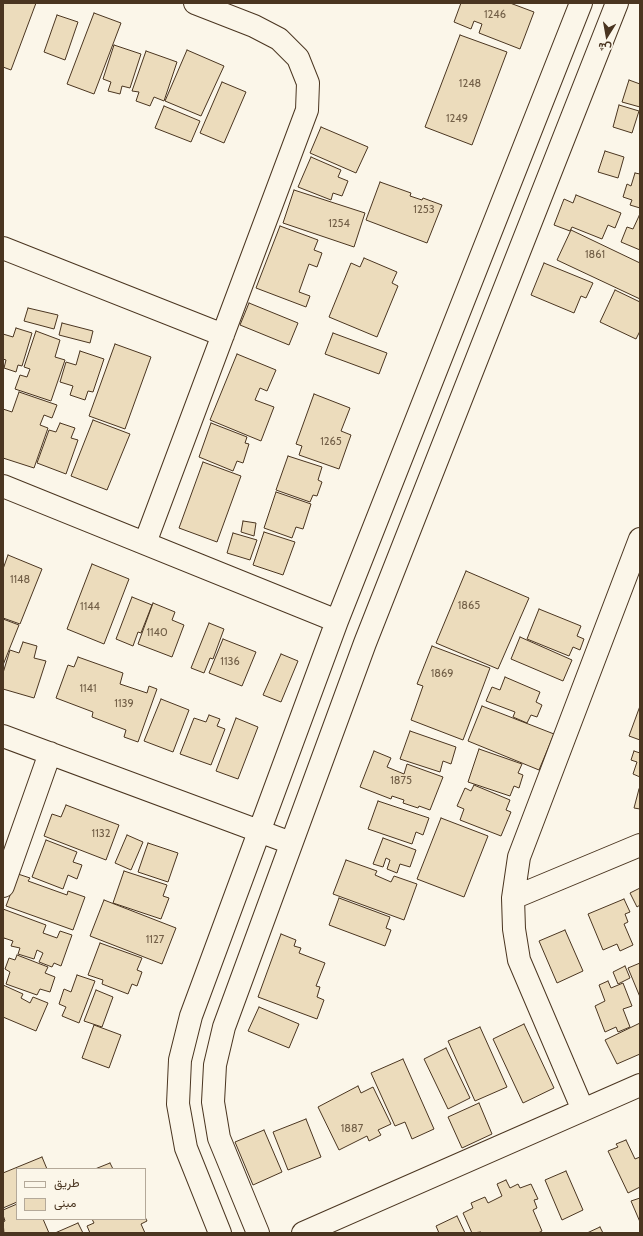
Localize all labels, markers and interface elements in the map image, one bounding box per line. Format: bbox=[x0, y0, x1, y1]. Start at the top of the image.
house number: 1246 bbox=[484, 8, 506, 22]
north arrow bbox=[587, 16, 627, 56]
text: ش bbox=[597, 40, 613, 56]
house number: 1248 bbox=[459, 77, 481, 91]
house number: 1249 bbox=[446, 112, 468, 126]
house number: 1253 bbox=[413, 203, 435, 217]
house number: 1254 bbox=[328, 217, 350, 231]
house number: 1861 bbox=[585, 248, 605, 262]
house number: 1265 bbox=[320, 435, 342, 449]
house number: 1148 bbox=[10, 573, 30, 587]
house number: 1865 bbox=[458, 599, 480, 613]
house number: 1144 bbox=[80, 600, 100, 614]
house number: 1140 bbox=[146, 626, 168, 640]
house number: 1136 bbox=[220, 655, 240, 669]
house number: 1869 bbox=[431, 667, 453, 681]
house number: 1141 bbox=[79, 682, 97, 696]
house number: 1139 bbox=[114, 697, 134, 711]
house number: 1875 bbox=[390, 774, 412, 788]
house number: 1132 bbox=[92, 827, 110, 841]
house number: 1127 bbox=[146, 933, 164, 947]
house number: 1887 bbox=[341, 1122, 363, 1136]
legend bbox=[16, 1168, 146, 1220]
text: طريق bbox=[54, 1175, 79, 1190]
text: مبنى bbox=[54, 1195, 76, 1210]

